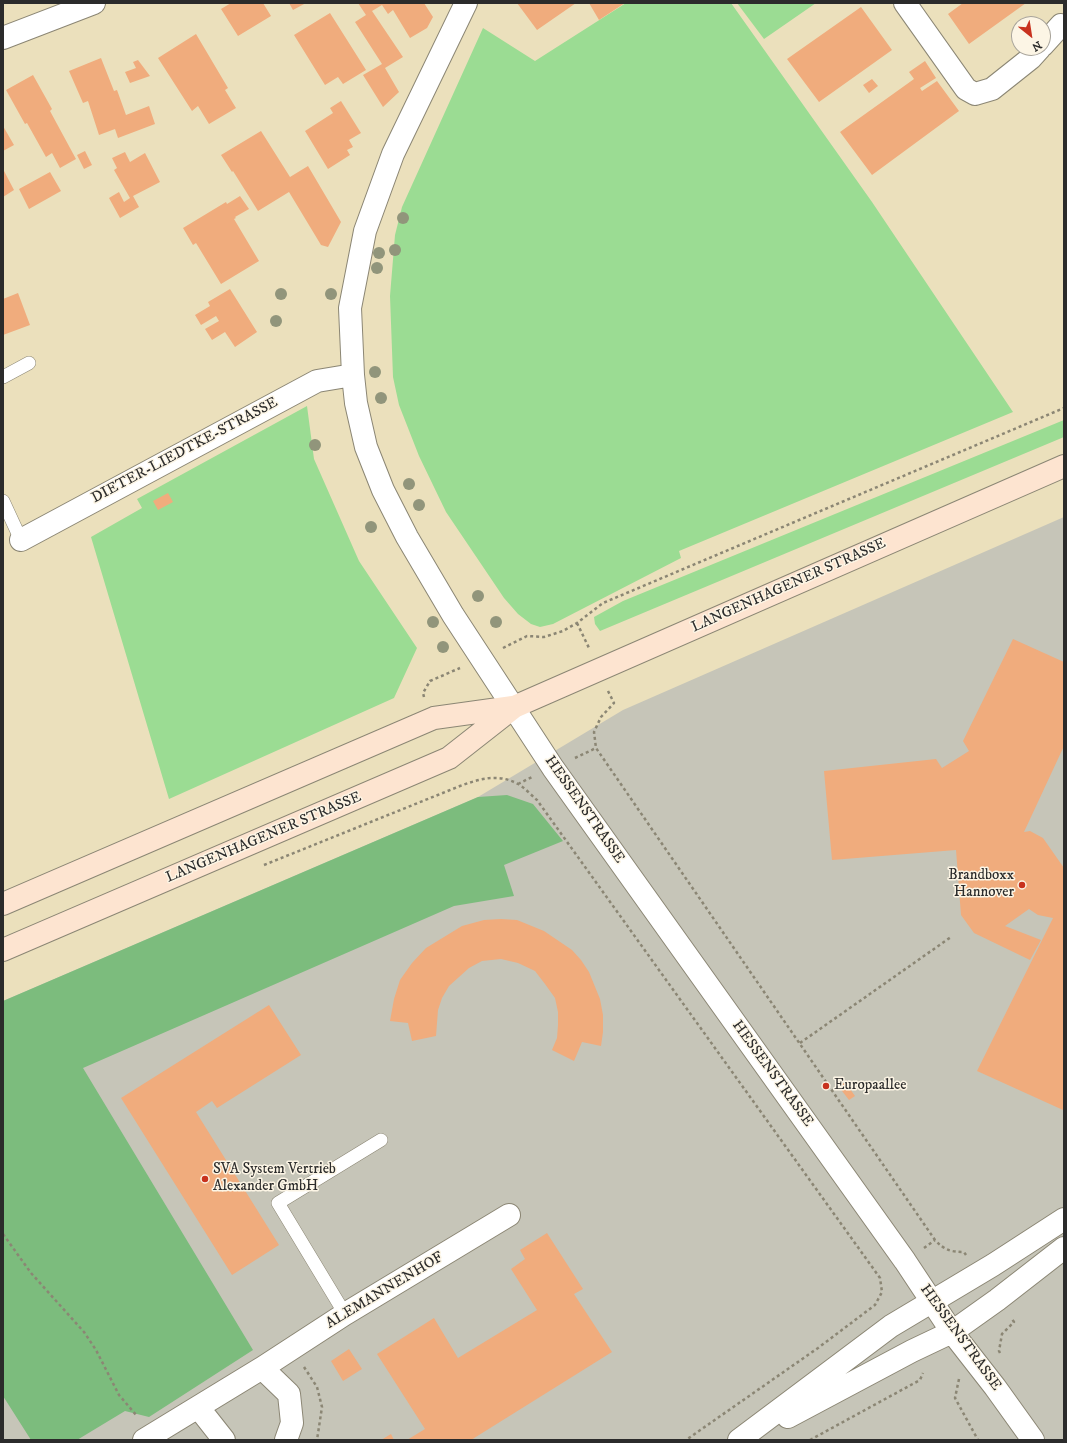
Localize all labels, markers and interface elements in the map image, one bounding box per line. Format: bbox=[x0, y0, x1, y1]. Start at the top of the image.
north arrow bbox=[1011, 16, 1051, 56]
text: N bbox=[1029, 37, 1044, 54]
street label: DIETER-LIEDTKE-STRASSE bbox=[89, 394, 281, 508]
street label: LANGENHAGENER STRASSE bbox=[689, 535, 889, 637]
street label: HESSENSTRASSE bbox=[540, 753, 628, 867]
street label: LANGENHAGENER STRASSE bbox=[164, 789, 364, 887]
place label: Brandboxx Hannover bbox=[948, 867, 1014, 902]
marker: Brandboxx Hannover bbox=[1017, 880, 1027, 890]
street label: HESSENSTRASSE bbox=[727, 1017, 817, 1131]
place label: Europaallee bbox=[834, 1077, 906, 1095]
marker: Europaallee bbox=[821, 1081, 831, 1091]
place label: SVA System Vertrieb Alexander GmbH bbox=[213, 1161, 336, 1196]
marker: SVA System Vertrieb Alexander GmbH bbox=[200, 1174, 210, 1184]
street label: ALEMANNENHOF bbox=[323, 1249, 447, 1333]
street label: HESSENSTRASSE bbox=[915, 1281, 1005, 1395]

